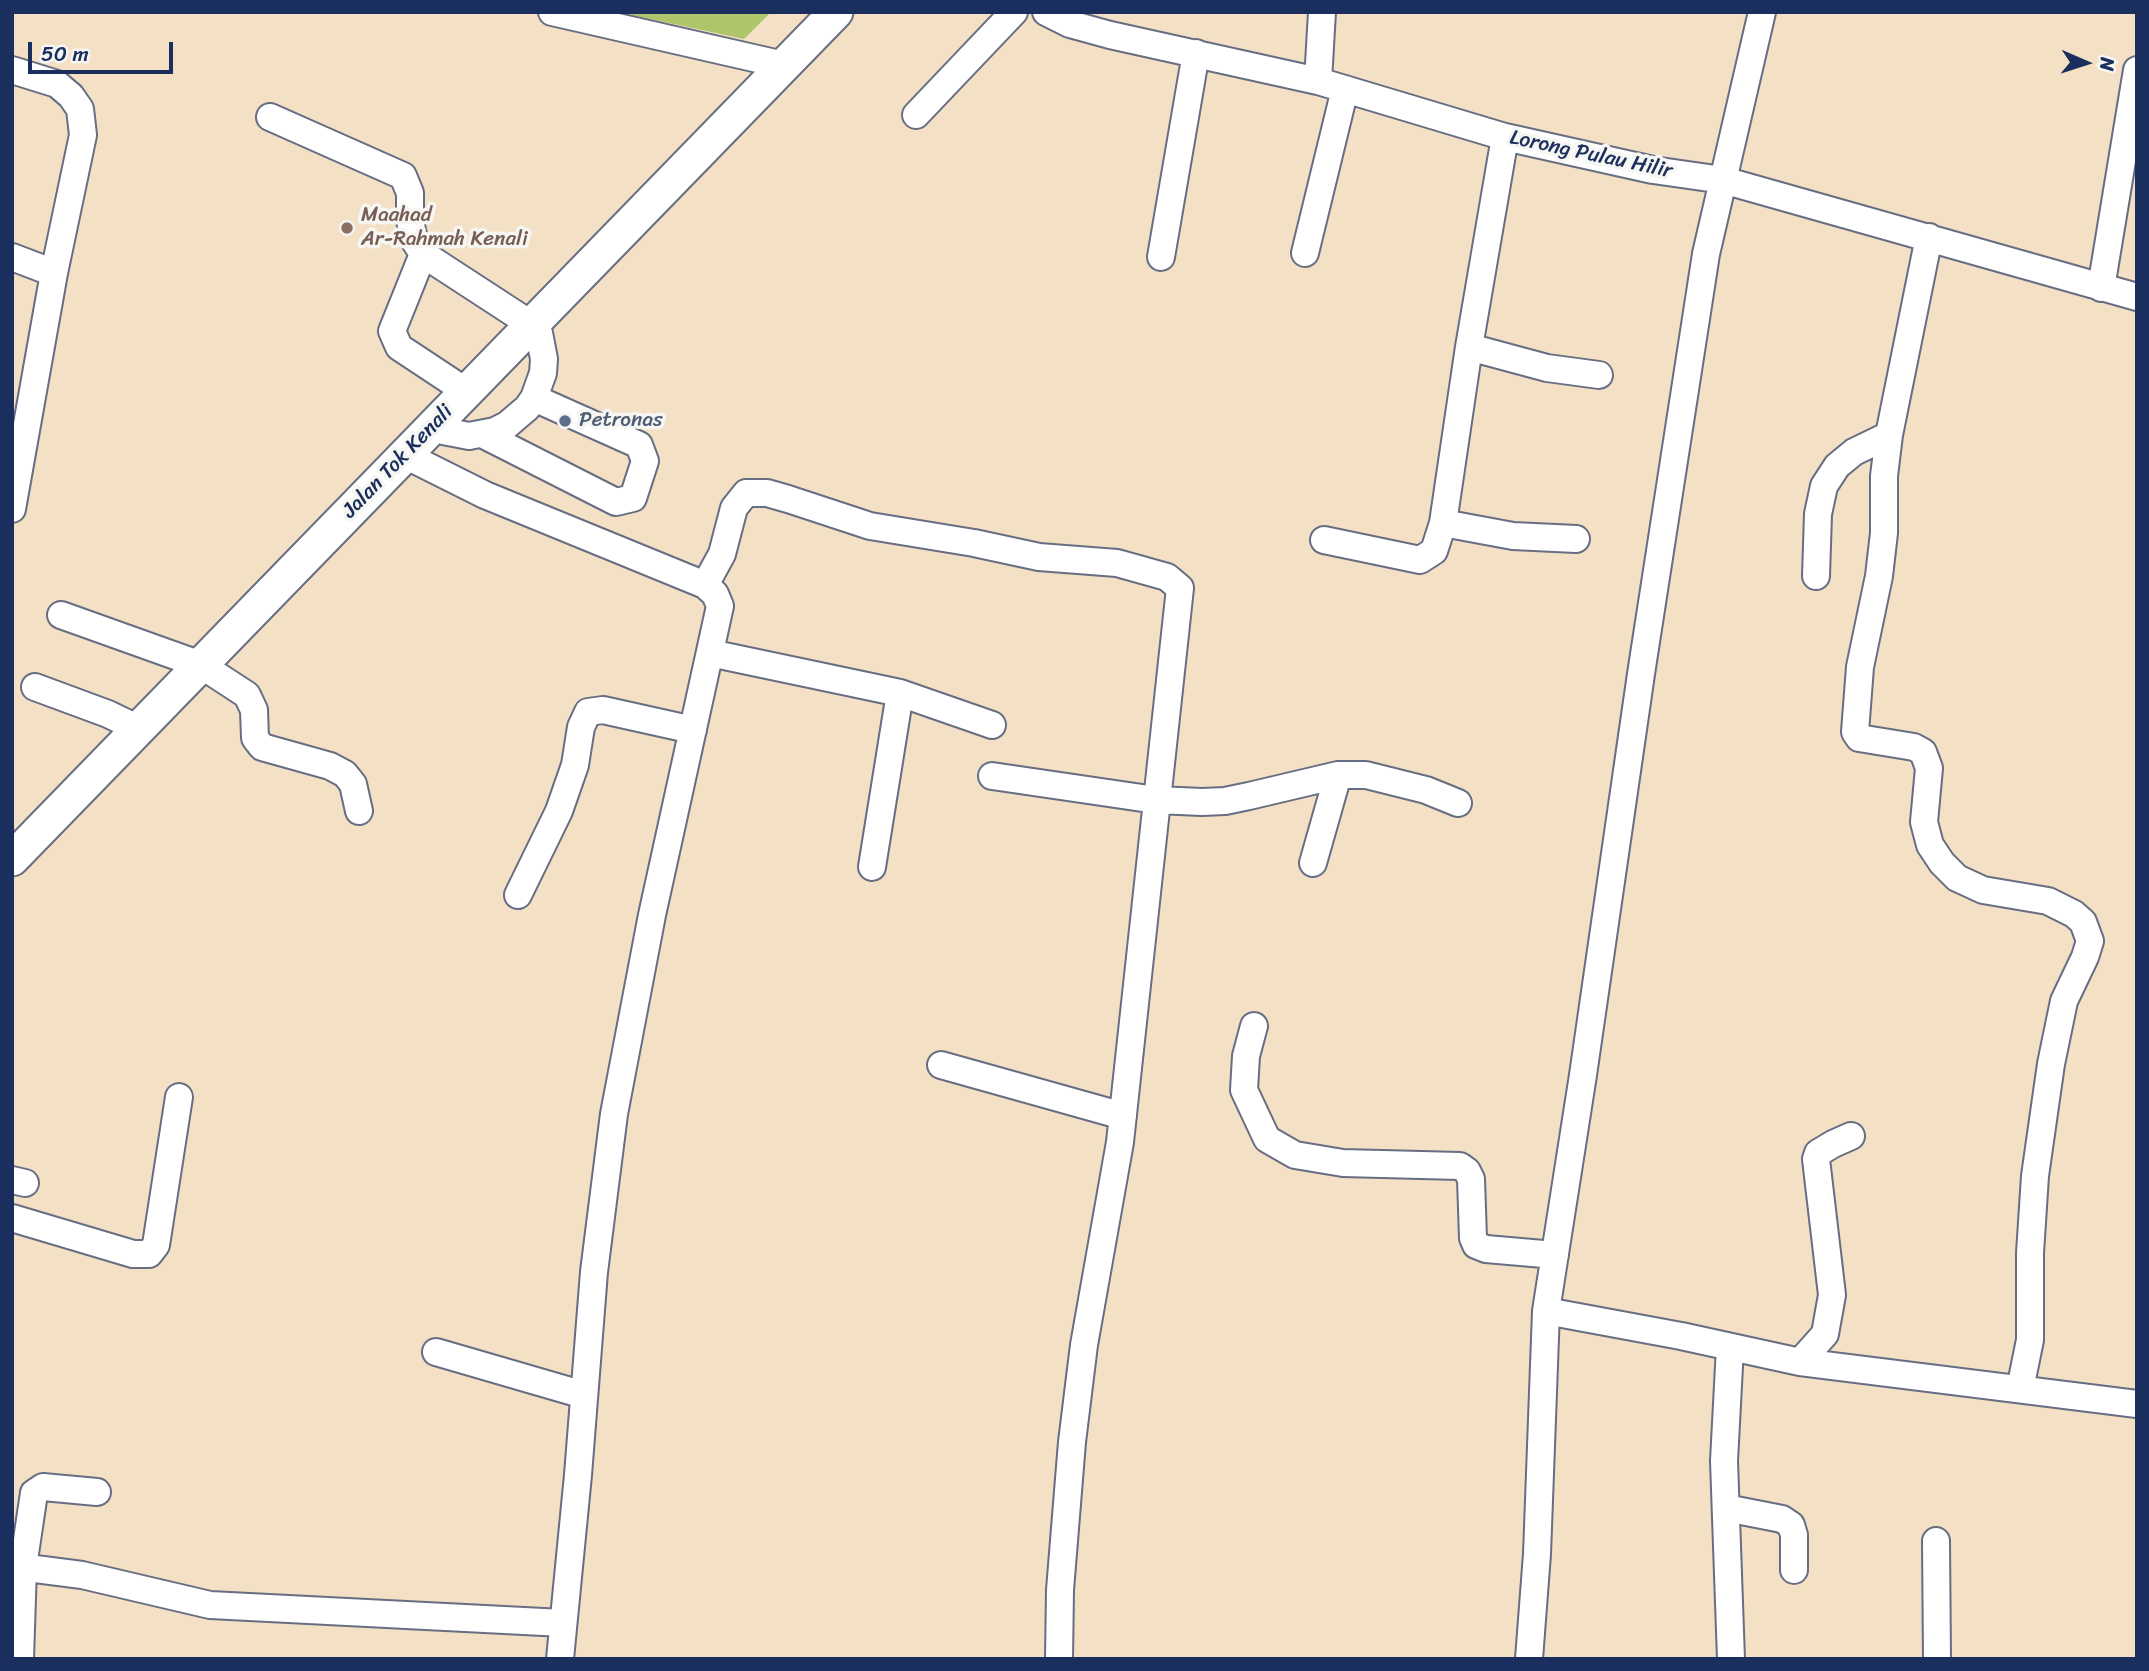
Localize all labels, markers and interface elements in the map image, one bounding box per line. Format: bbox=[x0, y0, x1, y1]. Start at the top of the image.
scale bar bbox=[32, 28, 177, 72]
north arrow bbox=[2051, 28, 2121, 98]
text: 50 m bbox=[41, 35, 89, 73]
text: N bbox=[2091, 57, 2124, 72]
street label: Lorong Pulau Hilir bbox=[1508, 125, 1674, 185]
place label: Maahad Ar-Rahmah Kenali bbox=[361, 203, 528, 253]
marker: Maahad Ar-Rahmah Kenali bbox=[339, 220, 355, 236]
street label: Jalan Tok Kenali bbox=[338, 400, 458, 524]
place label: Petronas bbox=[579, 408, 663, 434]
marker: Petronas bbox=[557, 413, 573, 429]

